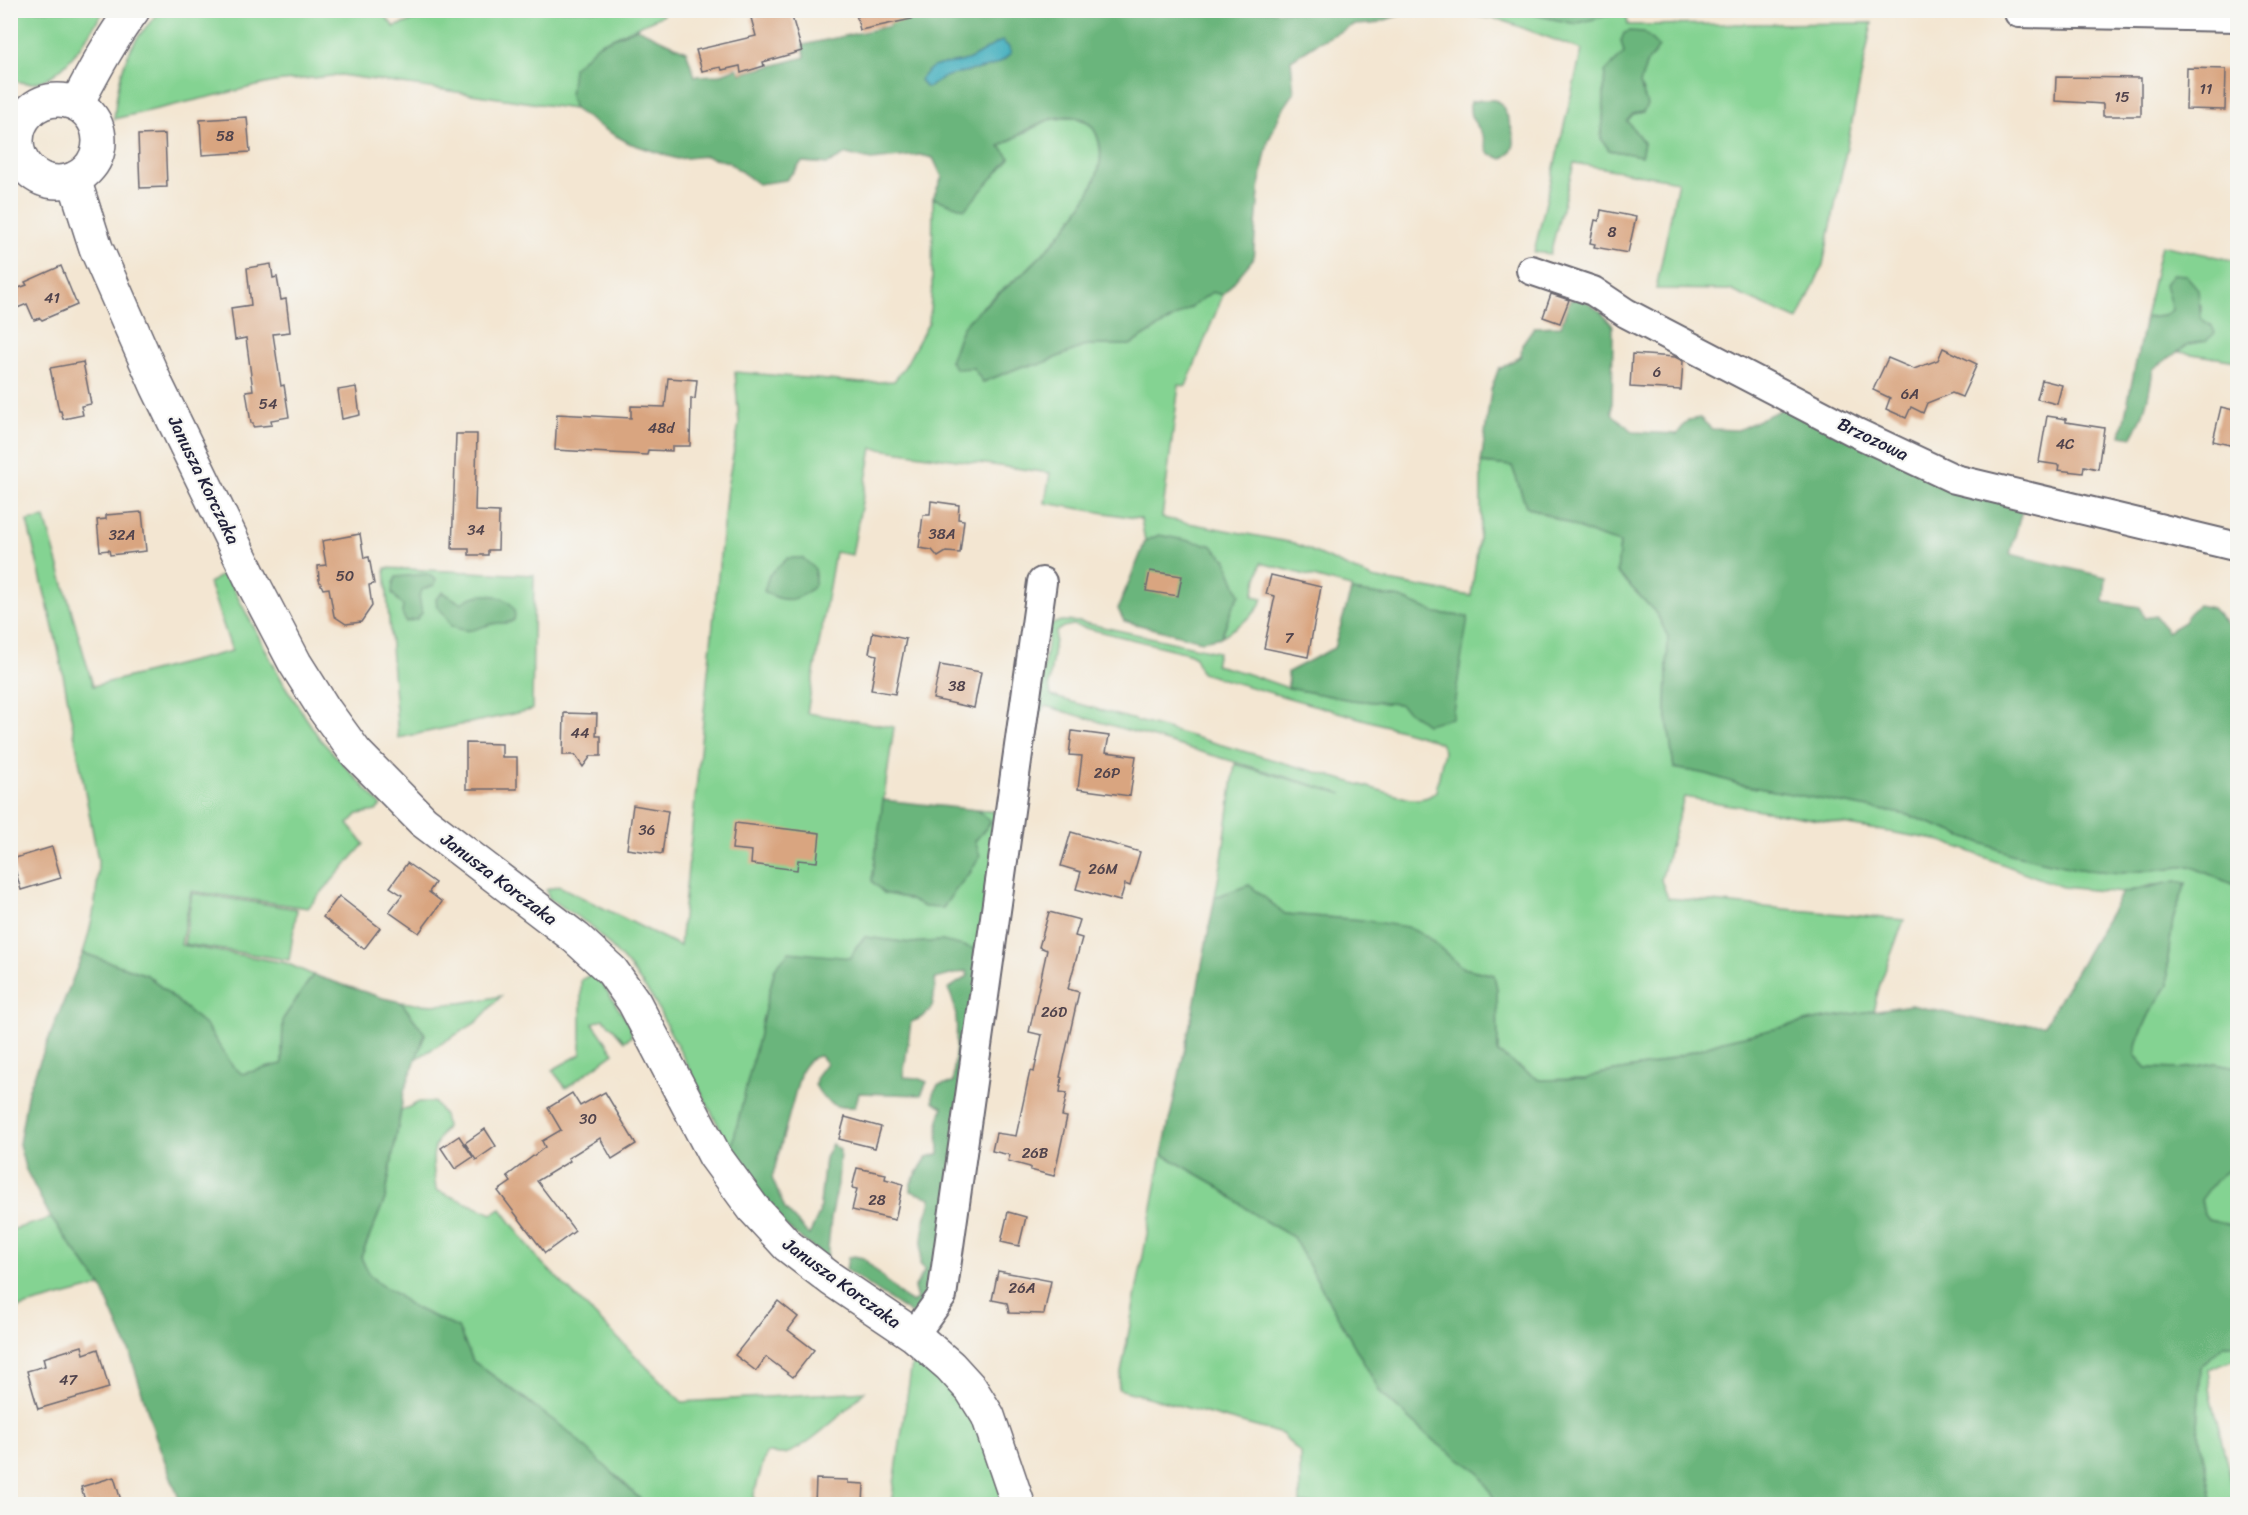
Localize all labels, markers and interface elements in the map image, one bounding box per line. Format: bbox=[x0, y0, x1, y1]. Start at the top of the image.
house number: 11 bbox=[2200, 76, 2212, 102]
house number: 15 bbox=[2114, 84, 2130, 110]
house number: 58 bbox=[216, 123, 234, 149]
house number: 8 bbox=[1607, 219, 1617, 245]
house number: 41 bbox=[44, 285, 60, 311]
house number: 6 bbox=[1653, 359, 1661, 385]
house number: 6A bbox=[1901, 381, 1919, 407]
house number: 54 bbox=[259, 391, 277, 417]
street label: Brzozowa bbox=[1832, 408, 1914, 470]
street label: Janusza Korczaka bbox=[158, 409, 249, 550]
house number: 48d bbox=[648, 415, 675, 441]
house number: 4C bbox=[2056, 431, 2075, 457]
house number: 34 bbox=[467, 517, 485, 543]
house number: 38A bbox=[928, 521, 956, 547]
house number: 32A bbox=[109, 522, 135, 548]
house number: 50 bbox=[336, 563, 354, 589]
house number: 7 bbox=[1285, 625, 1295, 651]
house number: 38 bbox=[948, 673, 966, 699]
house number: 44 bbox=[571, 720, 589, 746]
house number: 26P bbox=[1094, 760, 1120, 786]
house number: 36 bbox=[639, 817, 655, 843]
street label: Janusza Korczaka bbox=[433, 823, 565, 934]
house number: 26M bbox=[1088, 856, 1118, 882]
house number: 26D bbox=[1041, 999, 1067, 1025]
house number: 30 bbox=[579, 1106, 597, 1132]
house number: 26B bbox=[1022, 1140, 1049, 1166]
house number: 28 bbox=[868, 1187, 886, 1213]
street label: Janusza Korczaka bbox=[775, 1228, 908, 1337]
house number: 26A bbox=[1008, 1275, 1036, 1301]
house number: 47 bbox=[59, 1367, 78, 1393]

